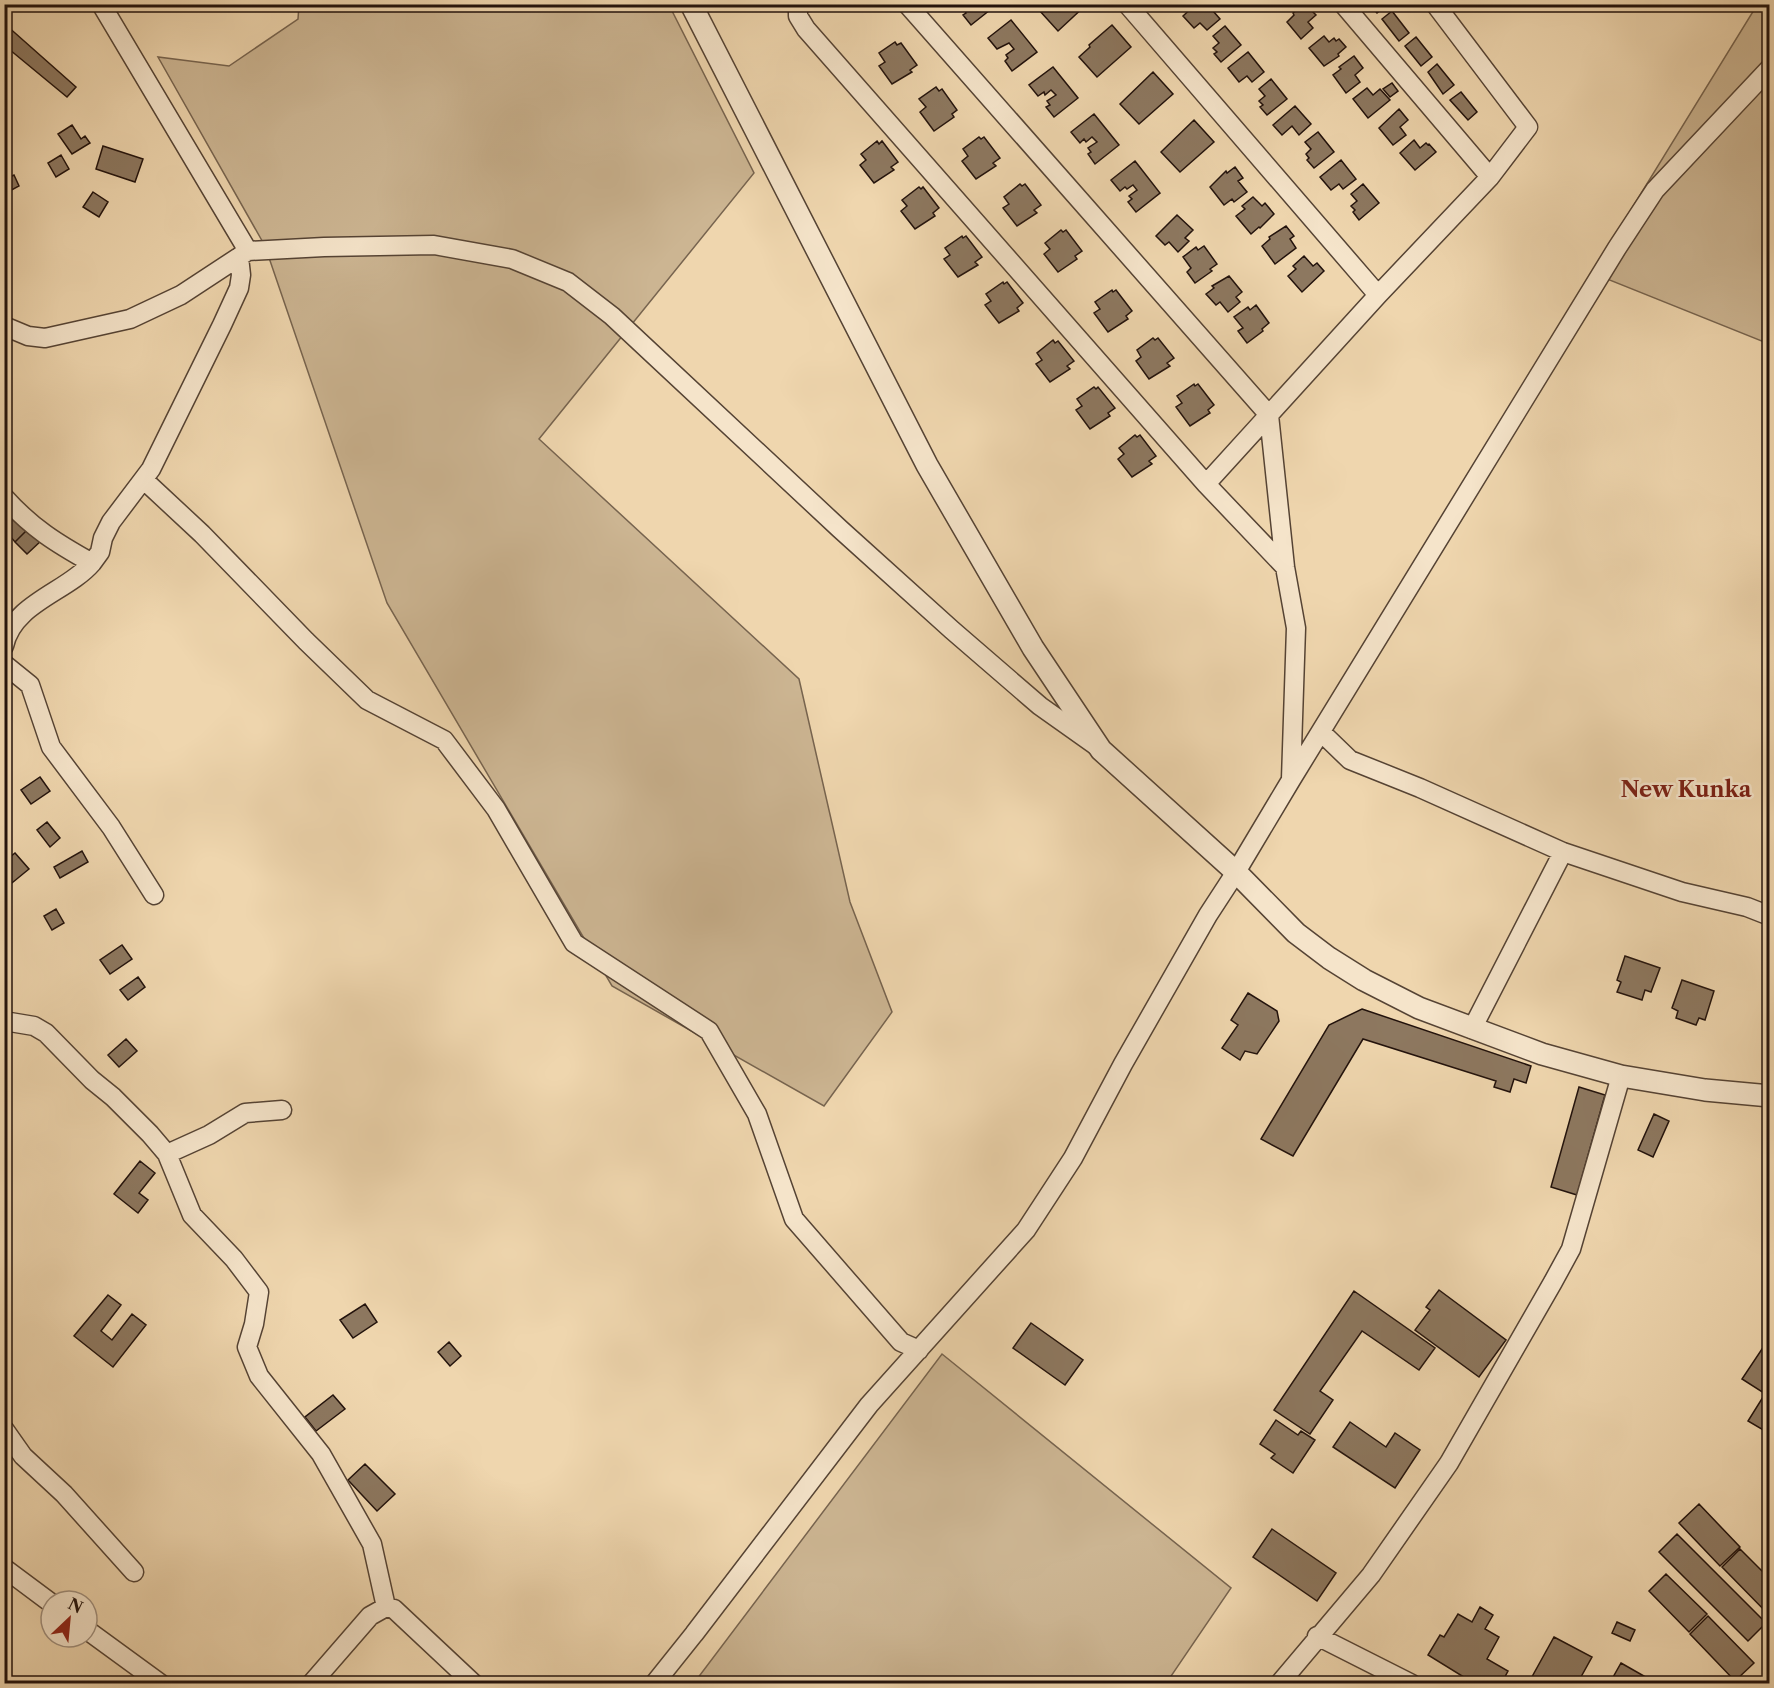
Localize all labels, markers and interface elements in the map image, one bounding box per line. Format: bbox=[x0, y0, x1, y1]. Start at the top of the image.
district label: New Kunka bbox=[1620, 776, 1752, 803]
north arrow bbox=[39, 1589, 99, 1649]
text: N bbox=[65, 1593, 86, 1618]

